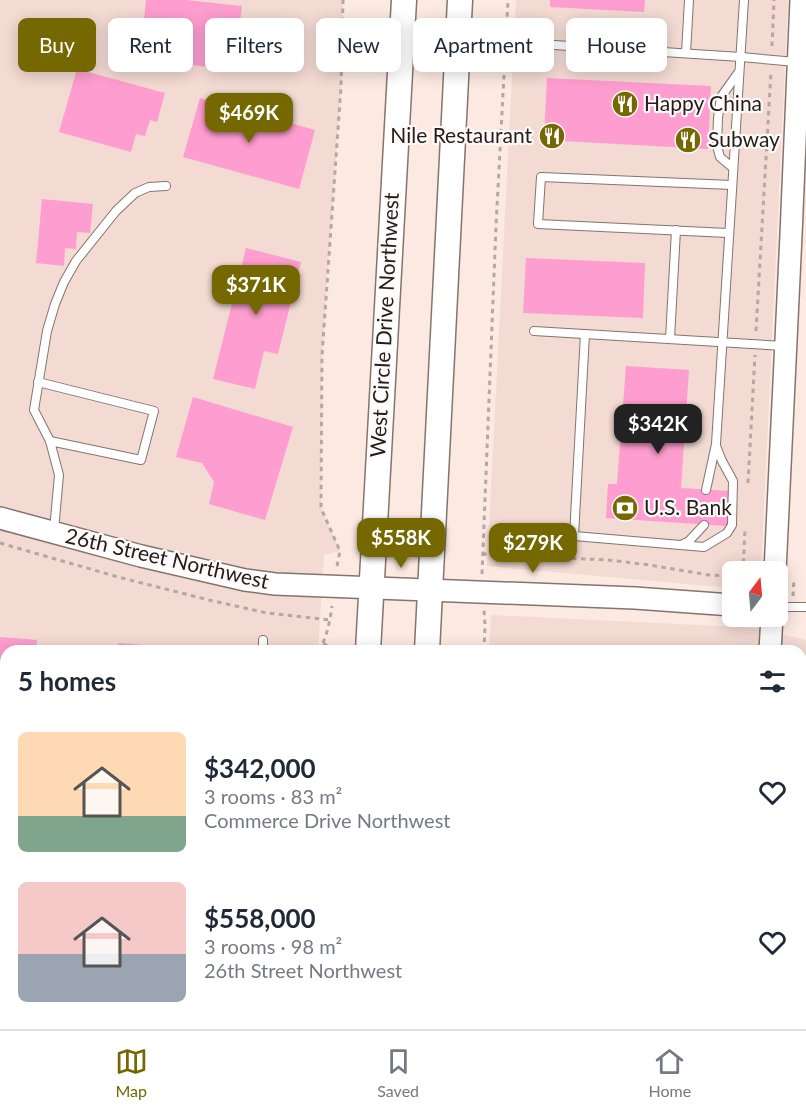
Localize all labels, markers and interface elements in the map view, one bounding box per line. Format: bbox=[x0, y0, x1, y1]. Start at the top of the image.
chip: Buy bbox=[18, 18, 96, 72]
chip: Rent bbox=[108, 18, 193, 72]
chip: Filters bbox=[205, 18, 304, 72]
chip: New bbox=[316, 18, 401, 72]
chip: Apartment bbox=[413, 18, 554, 72]
chip: House bbox=[566, 18, 667, 72]
restaurant icon: Happy China bbox=[610, 89, 640, 119]
place label: Happy China bbox=[644, 90, 762, 115]
pin: $469K bbox=[207, 93, 291, 144]
text: $469K bbox=[219, 100, 279, 124]
restaurant icon: Nile Restaurant bbox=[537, 121, 567, 151]
place label: Nile Restaurant bbox=[390, 122, 532, 147]
restaurant icon: Subway bbox=[673, 125, 703, 155]
place label: Subway bbox=[708, 126, 780, 151]
street label: West Circle Drive Northwest bbox=[364, 191, 403, 458]
pin: $371K bbox=[214, 265, 298, 316]
text: $371K bbox=[226, 272, 286, 296]
pin: $342K bbox=[616, 404, 700, 455]
text: $342K bbox=[628, 411, 688, 435]
bank icon: U.S. Bank bbox=[610, 493, 640, 523]
place label: U.S. Bank bbox=[644, 494, 732, 519]
pin: $558K bbox=[359, 518, 443, 569]
street label: 26th Street Northwest bbox=[63, 522, 272, 593]
pin: $279K bbox=[491, 523, 575, 574]
text: $558K bbox=[371, 525, 431, 549]
text: $279K bbox=[503, 530, 563, 554]
north arrow bbox=[722, 561, 788, 627]
map controls bbox=[722, 561, 788, 627]
text: 5 homes bbox=[18, 665, 116, 697]
icon: filters bbox=[756, 665, 789, 698]
text: $342,000 bbox=[204, 752, 316, 784]
icon: home bbox=[66, 756, 138, 828]
icon: heart bbox=[756, 776, 789, 809]
text: 3 rooms · 83 m² bbox=[204, 784, 342, 808]
text: Commerce Drive Northwest bbox=[204, 808, 451, 832]
text: $558,000 bbox=[204, 902, 316, 934]
icon: home bbox=[66, 906, 138, 978]
icon: heart bbox=[756, 926, 789, 959]
text: 3 rooms · 98 m² bbox=[204, 934, 342, 958]
text: 26th Street Northwest bbox=[204, 958, 402, 982]
tab: Map bbox=[115, 1045, 148, 1100]
tab: Saved bbox=[377, 1045, 419, 1100]
tab: Home bbox=[649, 1045, 691, 1100]

